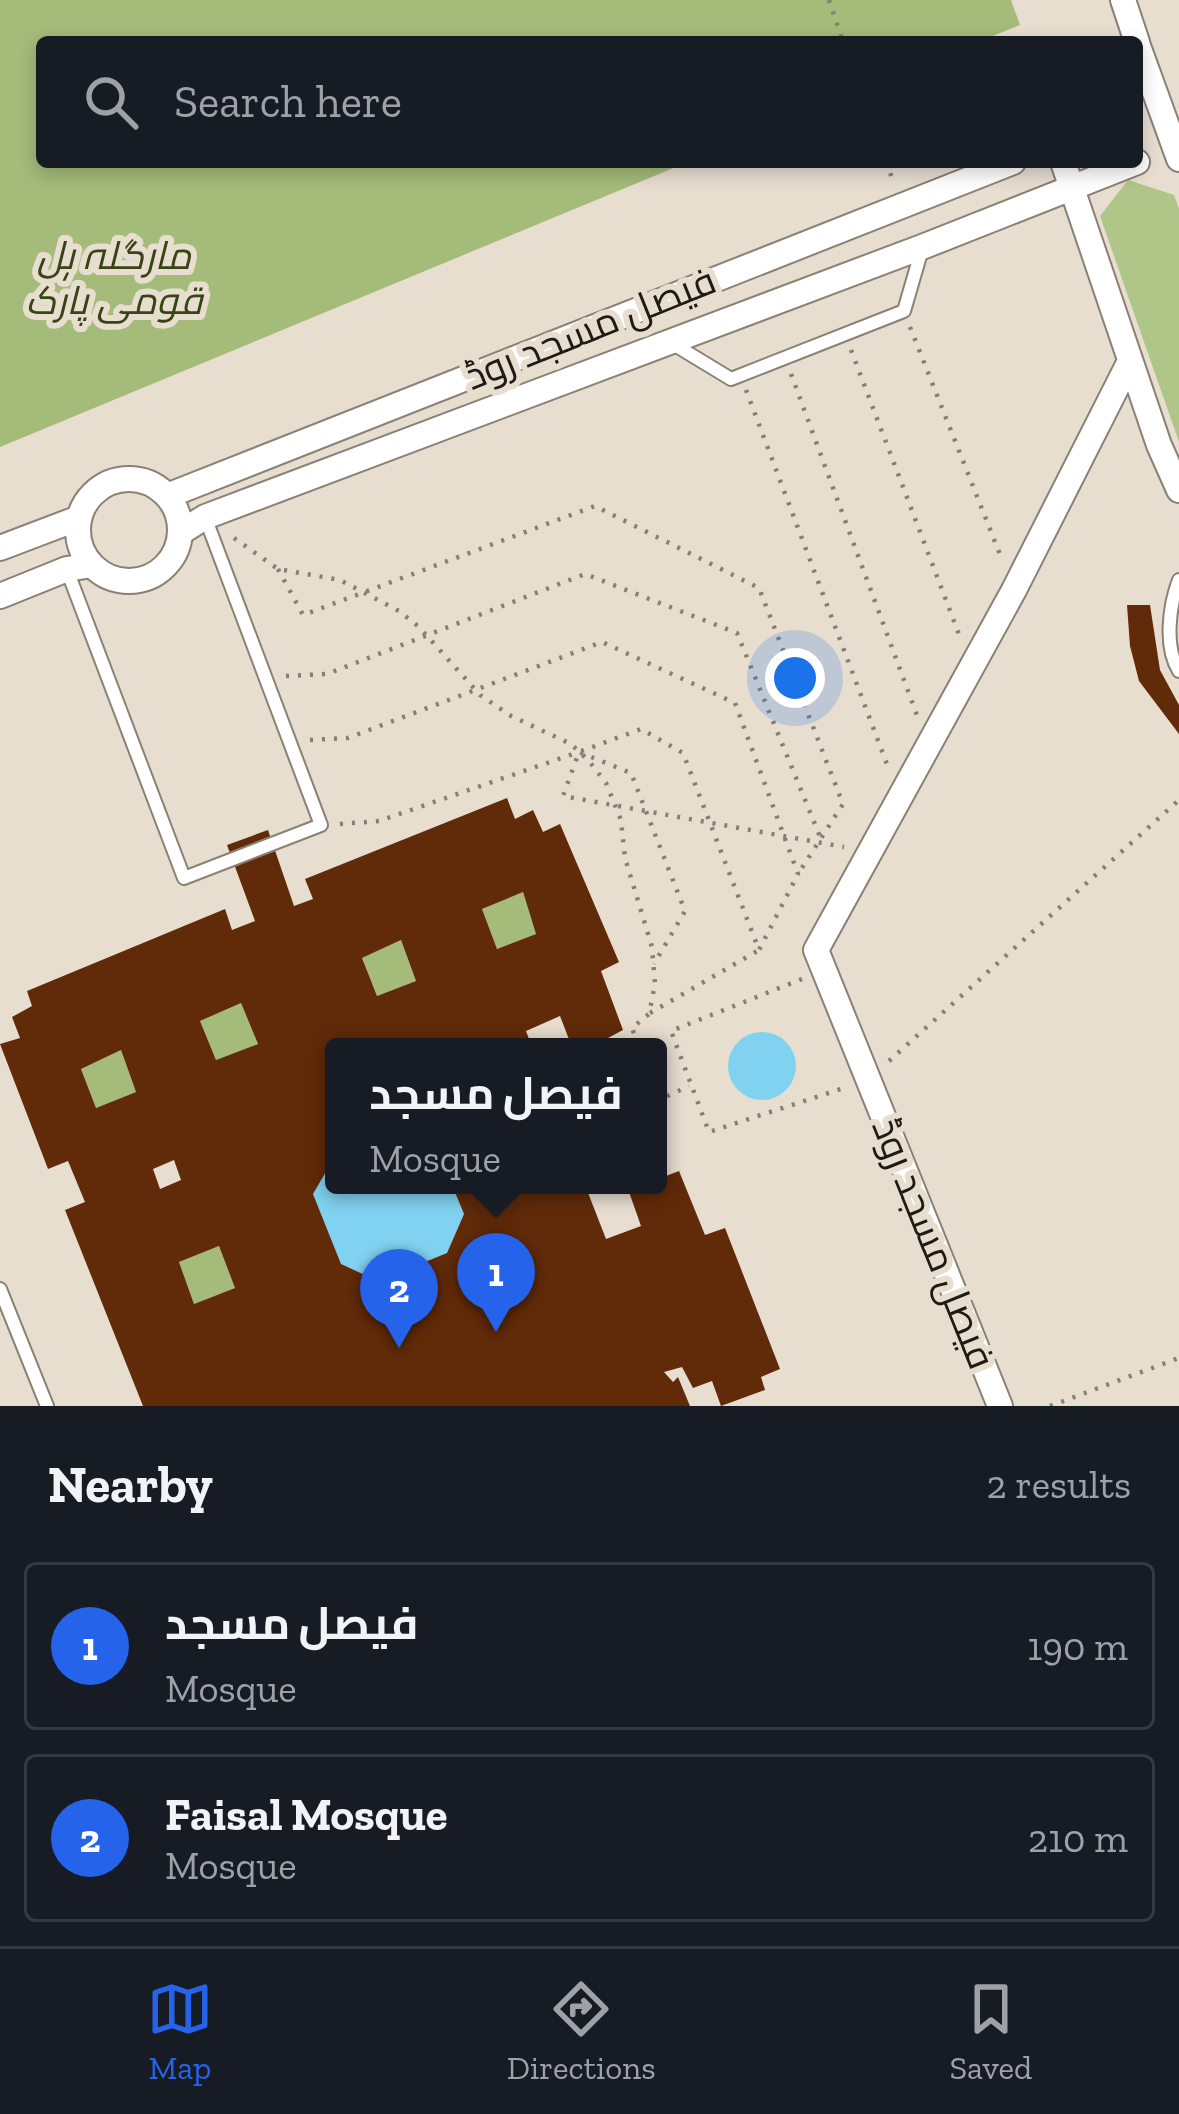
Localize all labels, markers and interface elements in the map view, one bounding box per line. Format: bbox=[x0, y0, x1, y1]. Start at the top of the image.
search box bbox=[36, 36, 1143, 168]
icon: search bbox=[78, 69, 144, 135]
text: Search here bbox=[174, 75, 402, 129]
park label: مارگلہ ہل قومی پارک bbox=[25, 232, 205, 326]
street label: فیصل مسجد روڈ bbox=[458, 256, 722, 400]
your location bbox=[765, 648, 825, 708]
popup bbox=[325, 1038, 667, 1194]
text: فیصل مسجد bbox=[369, 1067, 623, 1121]
street label: فیصل مسجد روڈ bbox=[862, 1111, 1006, 1375]
text: Mosque bbox=[369, 1135, 501, 1182]
pin: 1 bbox=[457, 1233, 535, 1332]
pin: 2 bbox=[360, 1249, 438, 1348]
text: Nearby bbox=[48, 1454, 213, 1515]
text: 2 results bbox=[986, 1461, 1131, 1508]
text: فیصل مسجد bbox=[165, 1597, 418, 1651]
text: 1 bbox=[82, 1623, 98, 1670]
text: 190 m bbox=[1027, 1623, 1128, 1670]
text: Mosque bbox=[165, 1665, 297, 1712]
text: Faisal Mosque bbox=[165, 1788, 448, 1842]
text: 2 bbox=[80, 1815, 100, 1862]
text: 210 m bbox=[1028, 1815, 1128, 1862]
text: Mosque bbox=[165, 1842, 297, 1889]
tab: Map bbox=[147, 1976, 213, 2087]
tab: Directions bbox=[507, 1976, 656, 2087]
tab: Saved bbox=[949, 1976, 1032, 2087]

